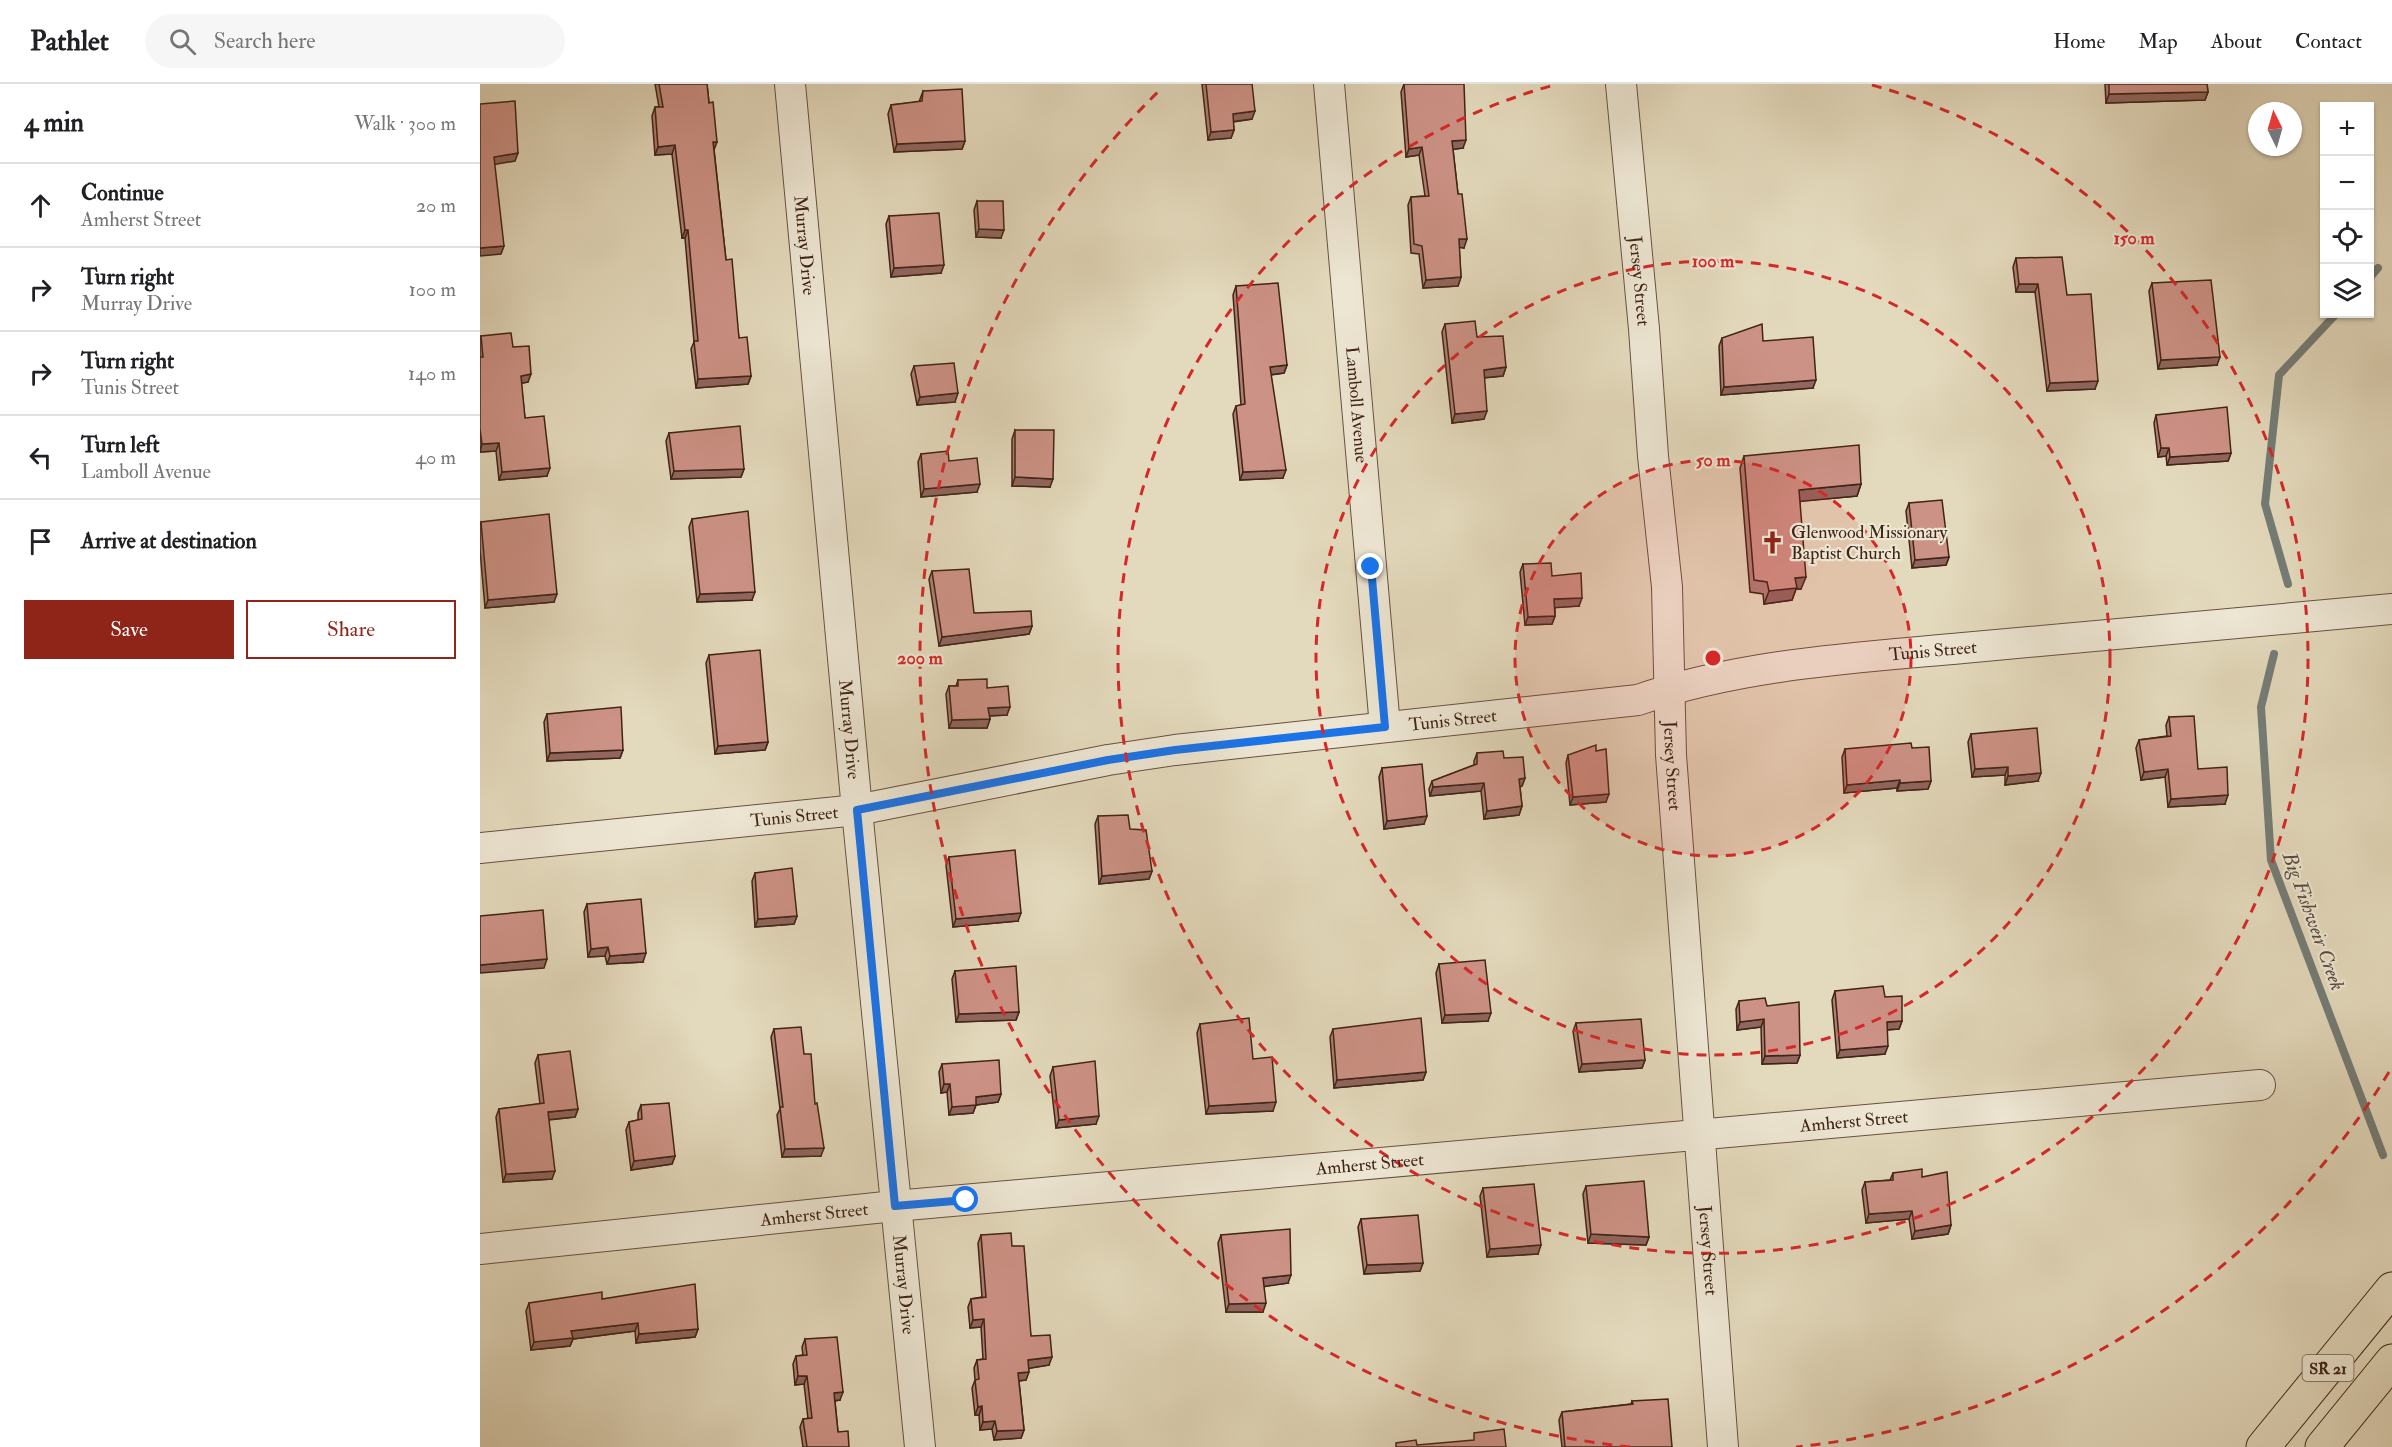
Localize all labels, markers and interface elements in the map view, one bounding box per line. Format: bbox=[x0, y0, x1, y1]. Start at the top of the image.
search box bbox=[145, 14, 565, 68]
text: Pathlet bbox=[30, 24, 109, 59]
icon: search bbox=[166, 25, 199, 58]
text: Search here bbox=[214, 27, 316, 55]
text: Home bbox=[2053, 28, 2105, 55]
text: Map bbox=[2138, 28, 2178, 55]
text: About bbox=[2211, 28, 2262, 55]
text: Contact bbox=[2295, 28, 2362, 55]
north arrow bbox=[2248, 102, 2302, 156]
map controls bbox=[2320, 102, 2374, 318]
button: + bbox=[2320, 102, 2374, 156]
text: 4 min bbox=[24, 107, 84, 139]
text: Walk · 300 m bbox=[354, 111, 456, 136]
button: − bbox=[2320, 156, 2374, 210]
text: Continue bbox=[81, 179, 164, 207]
icon: ahead bbox=[24, 189, 57, 222]
text: 20 m bbox=[416, 193, 456, 218]
street label: Murray Drive bbox=[788, 194, 820, 297]
text: Amherst Street bbox=[81, 207, 201, 232]
button: locate bbox=[2320, 210, 2374, 264]
text: 150 m bbox=[2113, 227, 2156, 250]
street label: Jersey Street bbox=[1623, 234, 1655, 327]
text: 100 m bbox=[1692, 250, 1735, 273]
text: Turn right bbox=[81, 263, 174, 291]
button: layers bbox=[2320, 264, 2374, 318]
icon: right bbox=[24, 273, 57, 306]
text: 100 m bbox=[409, 277, 456, 302]
text: Murray Drive bbox=[81, 291, 192, 316]
street label: Lamboll Avenue bbox=[1340, 346, 1373, 465]
text: Turn right bbox=[81, 347, 174, 375]
icon: right bbox=[24, 357, 57, 390]
text: 140 m bbox=[408, 361, 456, 386]
text: Tunis Street bbox=[81, 375, 179, 400]
text: Turn left bbox=[81, 431, 160, 459]
icon: left bbox=[24, 441, 57, 474]
text: 40 m bbox=[415, 445, 456, 470]
text: 50 m bbox=[1696, 449, 1731, 472]
text: Lamboll Avenue bbox=[81, 459, 211, 484]
place label: Glenwood Missionary Baptist Church bbox=[1791, 521, 1949, 565]
icon: arrive bbox=[24, 525, 57, 558]
text: Arrive at destination bbox=[81, 527, 257, 555]
church icon: Glenwood Missionary Baptist Church bbox=[1760, 529, 1786, 555]
route end bbox=[1357, 553, 1383, 579]
button: Save bbox=[24, 600, 234, 659]
button: Share bbox=[246, 600, 456, 659]
street label: Tunis Street bbox=[1888, 636, 1978, 667]
text: 200 m bbox=[897, 647, 944, 670]
centre of rings bbox=[1703, 648, 1723, 668]
street label: Murray Drive bbox=[833, 678, 865, 781]
street label: Tunis Street bbox=[1408, 704, 1498, 737]
street label: Jersey Street bbox=[1658, 720, 1686, 812]
street label: Tunis Street bbox=[749, 801, 840, 833]
water label: Big Fishweir Creek bbox=[2277, 848, 2350, 994]
street label: Amherst Street bbox=[1798, 1105, 1909, 1138]
street label: Amherst Street bbox=[1314, 1148, 1425, 1181]
route start bbox=[952, 1186, 978, 1212]
street label: Amherst Street bbox=[758, 1198, 869, 1232]
street label: Jersey Street bbox=[1693, 1204, 1723, 1296]
street label: Murray Drive bbox=[887, 1234, 920, 1336]
road number: SR 21 bbox=[2302, 1355, 2354, 1381]

